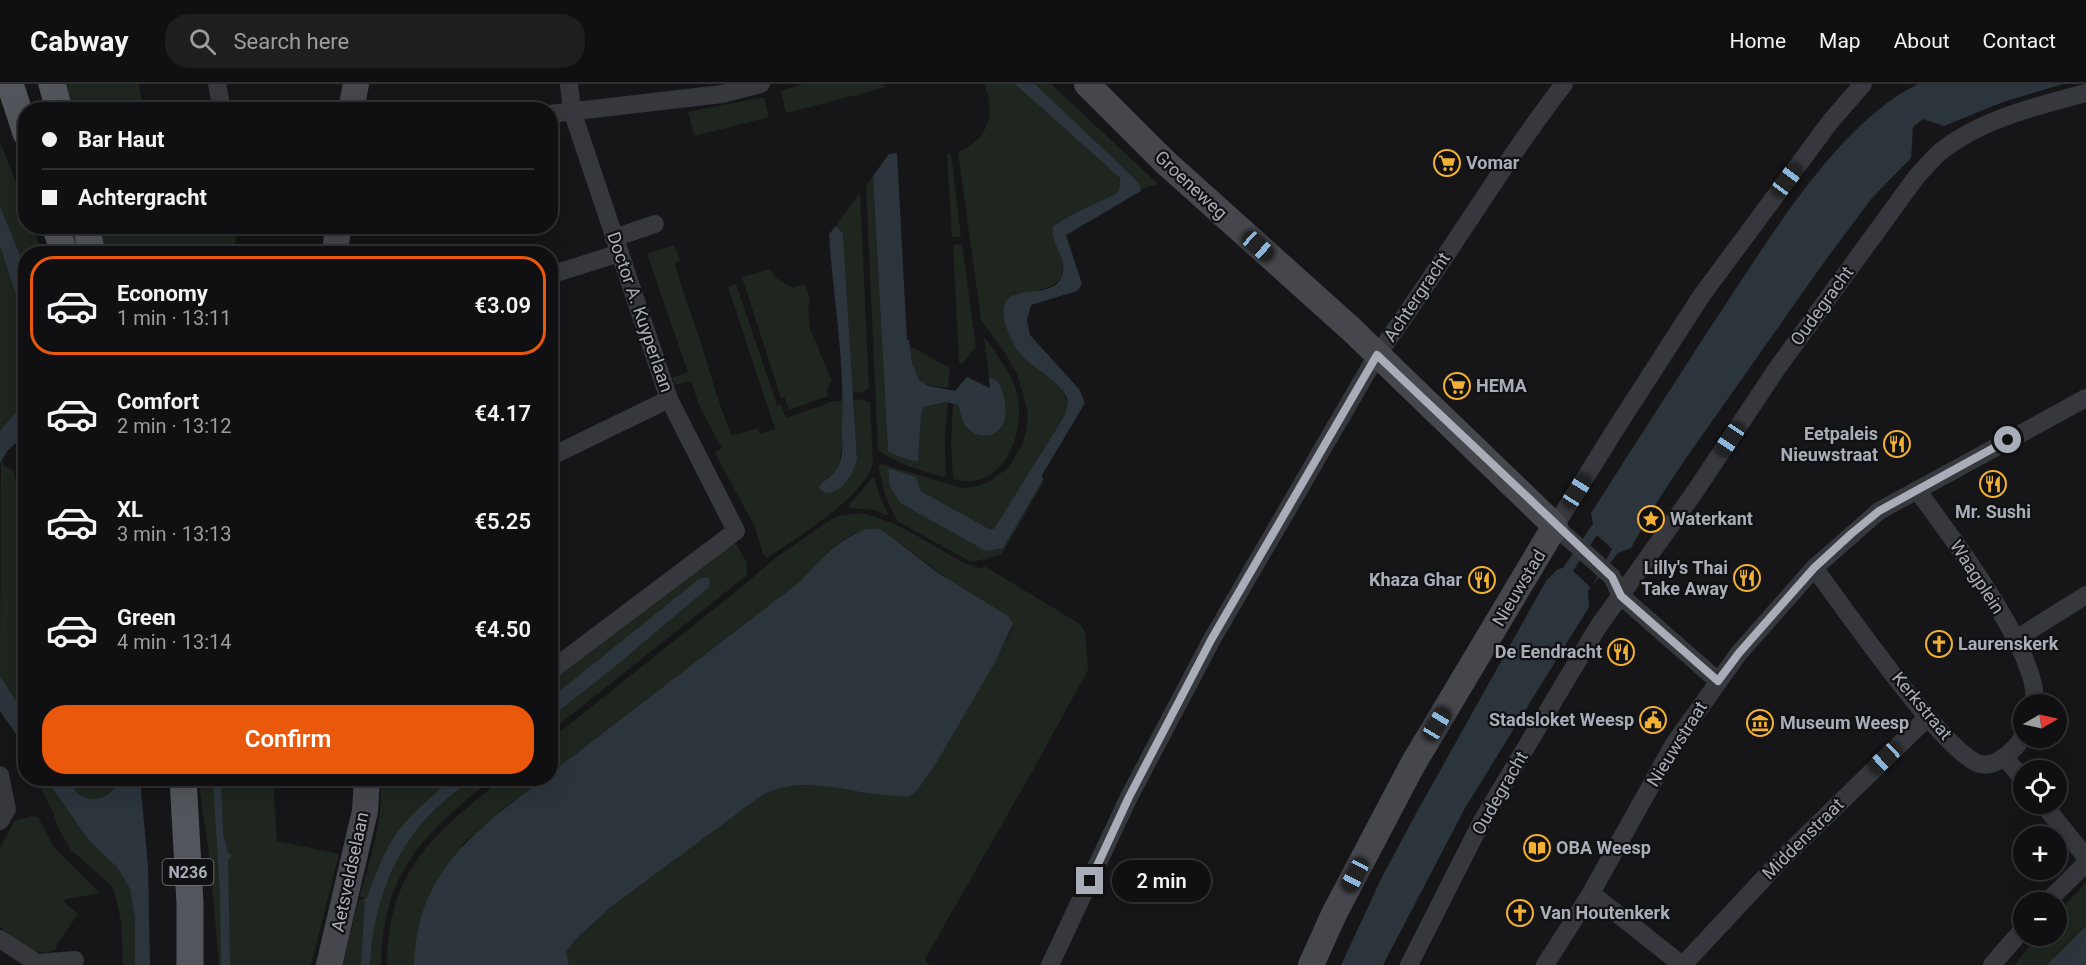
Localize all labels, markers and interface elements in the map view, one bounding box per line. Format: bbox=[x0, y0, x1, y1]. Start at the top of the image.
search box bbox=[165, 14, 585, 68]
text: Cabway bbox=[30, 25, 129, 58]
icon: search bbox=[186, 25, 219, 58]
text: Search here bbox=[234, 29, 349, 54]
text: Home bbox=[1730, 29, 1786, 53]
text: Map bbox=[1819, 29, 1861, 53]
text: About bbox=[1894, 29, 1950, 53]
text: Contact bbox=[1983, 29, 2056, 53]
text: Bar Haut bbox=[78, 127, 164, 152]
street label: Groeneweg bbox=[1151, 146, 1232, 223]
supermarket icon: Vomar bbox=[1432, 148, 1462, 178]
place label: Vomar bbox=[1466, 152, 1520, 173]
car bbox=[1769, 160, 1805, 200]
text: Achtergracht bbox=[78, 185, 207, 210]
car bbox=[1239, 227, 1277, 265]
street label: Doctor A. Kuyperlaan bbox=[603, 229, 678, 395]
street label: Achtergracht bbox=[1379, 248, 1454, 345]
street label: Oudegracht bbox=[1786, 262, 1857, 349]
icon: car bbox=[45, 279, 99, 333]
text: Economy bbox=[117, 281, 208, 306]
text: €3.09 bbox=[474, 293, 531, 318]
text: 1 min · 13:11 bbox=[117, 306, 232, 330]
supermarket icon: HEMA bbox=[1442, 371, 1472, 401]
place label: HEMA bbox=[1476, 375, 1528, 396]
icon: car bbox=[45, 387, 99, 441]
text: Comfort bbox=[117, 389, 199, 414]
text: €4.17 bbox=[474, 401, 531, 426]
text: 2 min · 13:12 bbox=[117, 414, 232, 438]
car bbox=[1712, 419, 1748, 459]
place label: Eetpaleis Nieuwstraat bbox=[1781, 423, 1878, 465]
route start bbox=[1994, 426, 2021, 453]
restaurant icon: Eetpaleis Nieuwstraat bbox=[1882, 429, 1912, 459]
restaurant icon: Mr. Sushi bbox=[1978, 469, 2008, 499]
car bbox=[1560, 471, 1594, 511]
icon: car bbox=[45, 495, 99, 549]
text: XL bbox=[117, 497, 143, 522]
place label: Mr. Sushi bbox=[1955, 501, 2031, 522]
place icon: Waterkant bbox=[1636, 504, 1666, 534]
place label: Waterkant bbox=[1670, 508, 1753, 529]
text: €5.25 bbox=[474, 509, 531, 534]
text: 3 min · 13:13 bbox=[117, 522, 232, 546]
street label: Waagplein bbox=[1946, 536, 2009, 618]
street label: Nieuwstad bbox=[1488, 546, 1550, 630]
place label: Lilly's Thai Take Away bbox=[1641, 557, 1729, 599]
restaurant icon: Lilly's Thai Take Away bbox=[1732, 563, 1762, 593]
restaurant icon: Khaza Ghar bbox=[1467, 565, 1497, 595]
place label: Khaza Ghar bbox=[1369, 569, 1462, 590]
icon: car bbox=[45, 603, 99, 657]
text: Green bbox=[117, 605, 176, 630]
text: €4.50 bbox=[474, 617, 531, 642]
church icon: Laurenskerk bbox=[1924, 629, 1954, 659]
text: 4 min · 13:14 bbox=[117, 630, 232, 654]
place label: Laurenskerk bbox=[1958, 633, 2059, 654]
restaurant icon: De Eendracht bbox=[1606, 637, 1636, 667]
place label: De Eendracht bbox=[1495, 641, 1602, 662]
street label: Kerkstraat bbox=[1888, 667, 1957, 744]
north arrow bbox=[2013, 694, 2067, 748]
map controls bbox=[2013, 694, 2067, 946]
street label: Nieuwstraat bbox=[1642, 697, 1711, 790]
car bbox=[1420, 704, 1454, 744]
button: Confirm bbox=[42, 705, 534, 774]
public building icon: Stadsloket Weesp bbox=[1638, 705, 1668, 735]
museum icon: Museum Weesp bbox=[1745, 708, 1775, 738]
place label: Stadsloket Weesp bbox=[1489, 709, 1634, 730]
place label: Museum Weesp bbox=[1780, 712, 1909, 733]
car bbox=[1866, 739, 1904, 777]
street label: Oudegracht bbox=[1467, 747, 1532, 838]
button: locate bbox=[2013, 760, 2067, 814]
street label: Middenstraat bbox=[1758, 794, 1848, 884]
street label: Aetsveldselaan bbox=[327, 810, 372, 934]
button: + bbox=[2013, 826, 2067, 880]
library icon: OBA Weesp bbox=[1522, 833, 1552, 863]
place label: OBA Weesp bbox=[1556, 837, 1651, 858]
car bbox=[1339, 855, 1371, 895]
road number: N236 bbox=[162, 859, 213, 885]
callout: 2 min bbox=[1111, 860, 1210, 902]
route end bbox=[1076, 867, 1103, 894]
text: 2 min bbox=[1136, 869, 1187, 893]
button: − bbox=[2013, 892, 2067, 946]
church icon: Van Houtenkerk bbox=[1505, 898, 1535, 928]
place label: Van Houtenkerk bbox=[1540, 902, 1670, 923]

